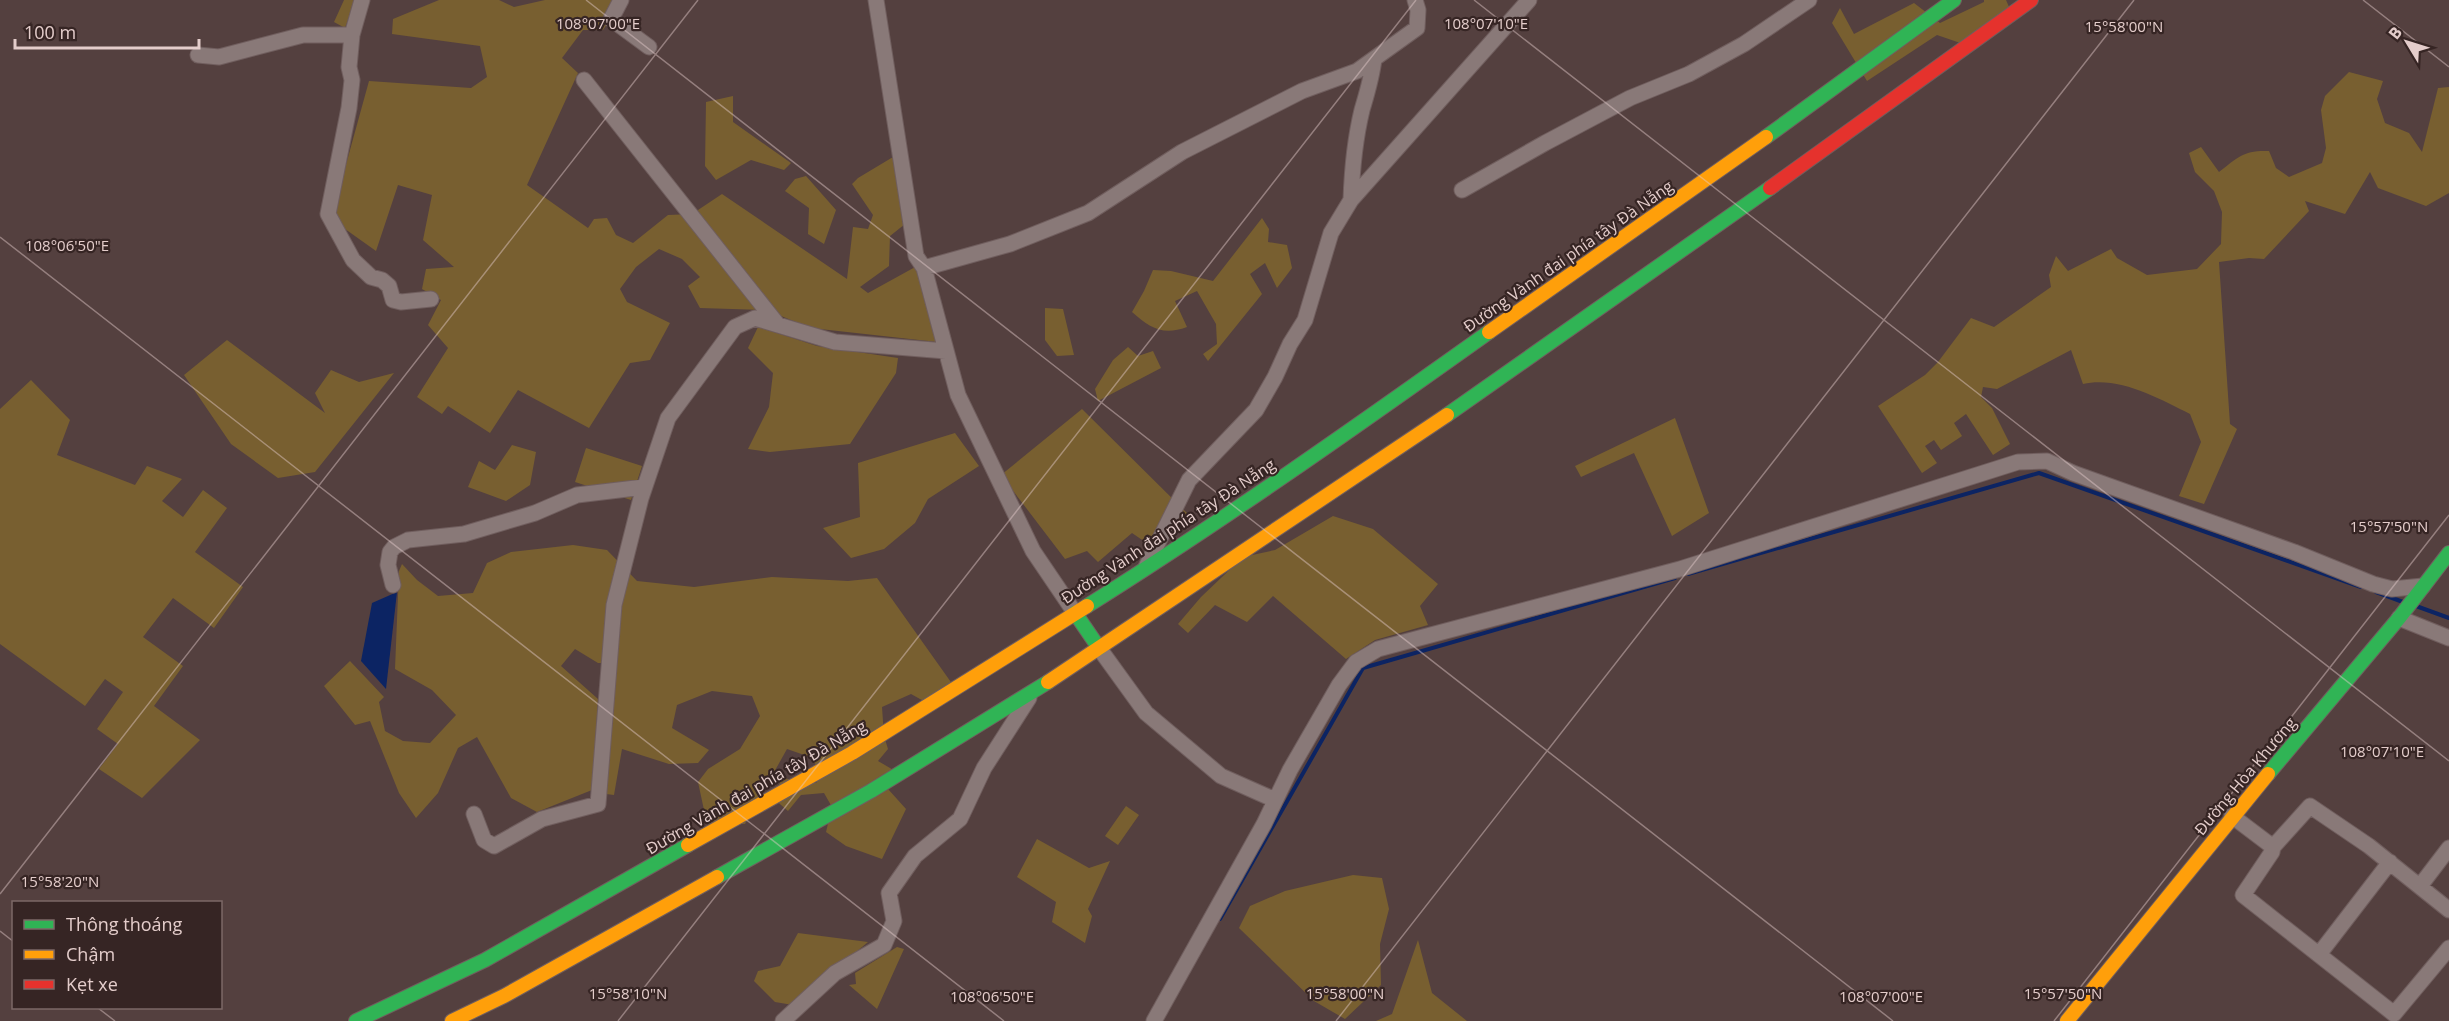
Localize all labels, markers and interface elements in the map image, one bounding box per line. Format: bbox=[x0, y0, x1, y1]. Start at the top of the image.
scale bar bbox=[15, 12, 200, 50]
north arrow bbox=[2377, 12, 2437, 72]
text: 108°07'00"E bbox=[556, 13, 640, 33]
text: 108°07'10"E bbox=[1444, 13, 1528, 33]
text: 15°58'00"N bbox=[2085, 16, 2163, 36]
text: 100 m bbox=[24, 20, 76, 44]
text: B bbox=[2383, 22, 2407, 44]
street label: Đường Vành đai phía tây Đà Nẵng bbox=[1459, 175, 1677, 337]
text: 108°06'50"E bbox=[25, 235, 109, 255]
street label: Đường Vành đai phía tây Đà Nẵng bbox=[1057, 453, 1280, 609]
text: 15°57'50"N bbox=[2350, 516, 2428, 536]
street label: Đường Hòa Khương bbox=[2189, 712, 2301, 840]
street label: Đường Vành đai phía tây Đà Nẵng bbox=[642, 714, 871, 859]
text: 108°07'10"E bbox=[2340, 741, 2424, 761]
text: 15°58'20"N bbox=[21, 871, 99, 891]
legend bbox=[12, 901, 222, 1009]
text: Thông thoáng bbox=[66, 912, 183, 936]
text: Chậm bbox=[66, 942, 115, 966]
text: Kẹt xe bbox=[66, 972, 118, 996]
text: 15°58'10"N bbox=[589, 983, 667, 1003]
text: 15°58'00"N bbox=[1306, 983, 1384, 1003]
text: 15°57'50"N bbox=[2024, 983, 2102, 1003]
text: 108°06'50"E bbox=[950, 986, 1034, 1006]
text: 108°07'00"E bbox=[1839, 986, 1923, 1006]

